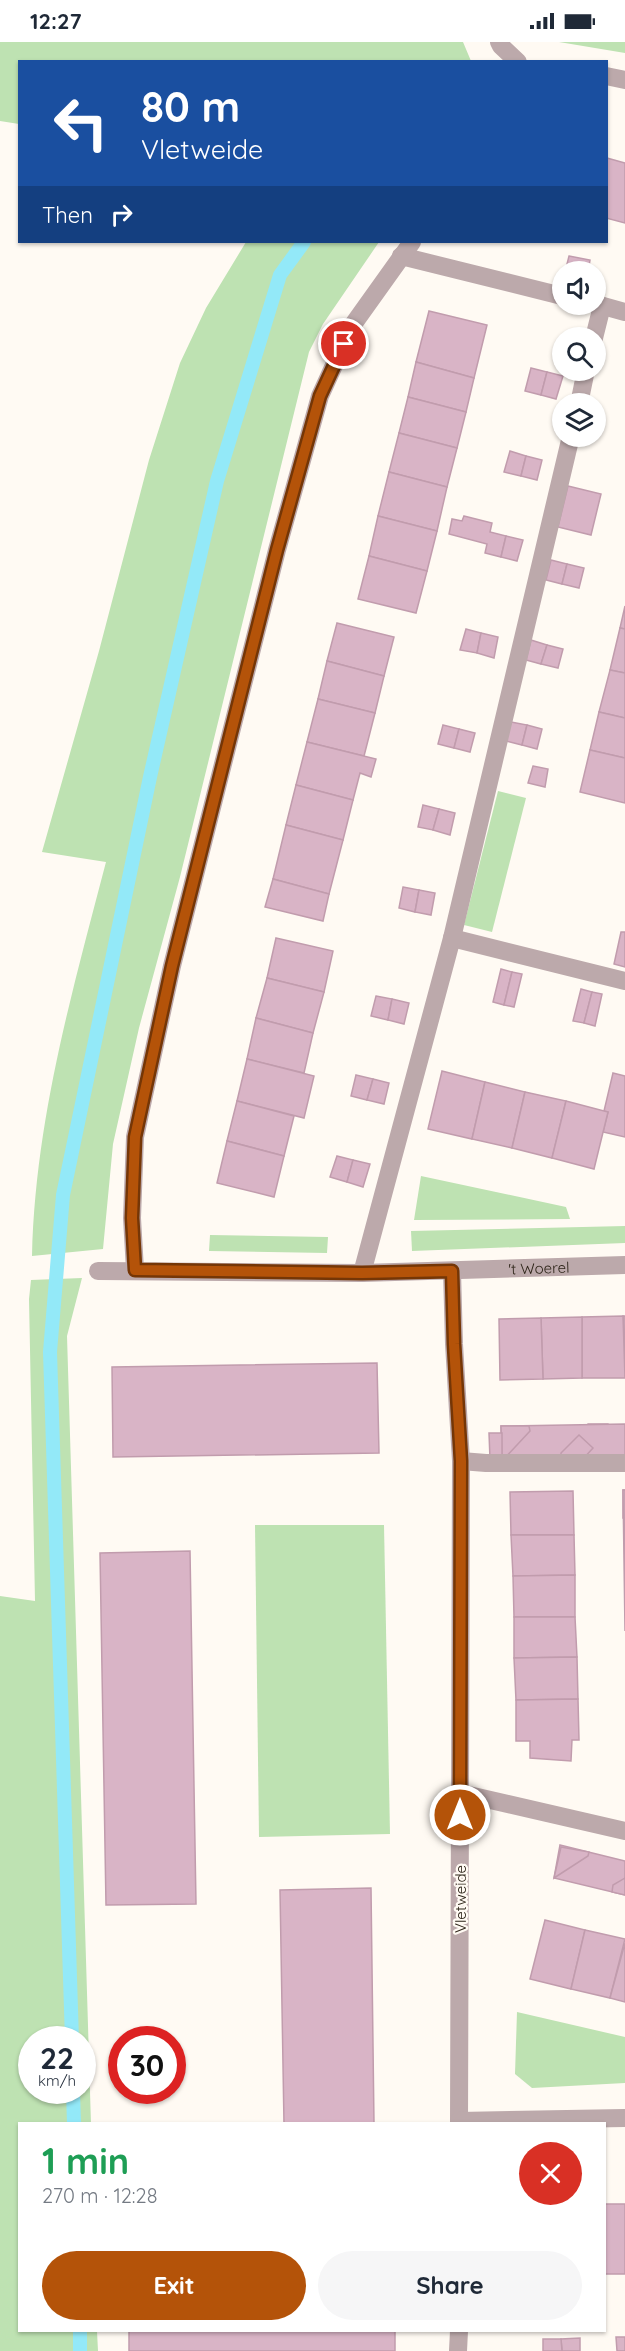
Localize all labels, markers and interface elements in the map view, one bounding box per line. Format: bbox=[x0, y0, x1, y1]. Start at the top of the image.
text: 12:27 bbox=[30, 7, 82, 35]
text: 80 m bbox=[141, 80, 240, 133]
icon: left bbox=[42, 84, 120, 162]
text: Vletweide bbox=[141, 132, 263, 166]
icon: right bbox=[105, 198, 138, 231]
text: Then bbox=[42, 201, 93, 229]
map controls bbox=[552, 261, 606, 447]
button: sound bbox=[552, 261, 606, 315]
pin bbox=[318, 318, 369, 369]
icon: arrive bbox=[327, 327, 360, 360]
button: search bbox=[552, 327, 606, 381]
button: layers bbox=[552, 393, 606, 447]
street label: 't Woerel bbox=[508, 1257, 570, 1278]
position arrow bbox=[428, 1783, 492, 1847]
street label: Vletweide bbox=[451, 1865, 470, 1933]
speed limit sign: 30 bbox=[108, 2026, 186, 2104]
text: 22 bbox=[40, 2039, 74, 2077]
text: km/h bbox=[38, 2071, 76, 2090]
text: 1 min bbox=[42, 2138, 129, 2183]
button: close bbox=[519, 2142, 582, 2205]
text: 270 m · 12:28 bbox=[42, 2183, 158, 2208]
button: Exit bbox=[42, 2251, 306, 2320]
button: Share bbox=[318, 2251, 582, 2320]

